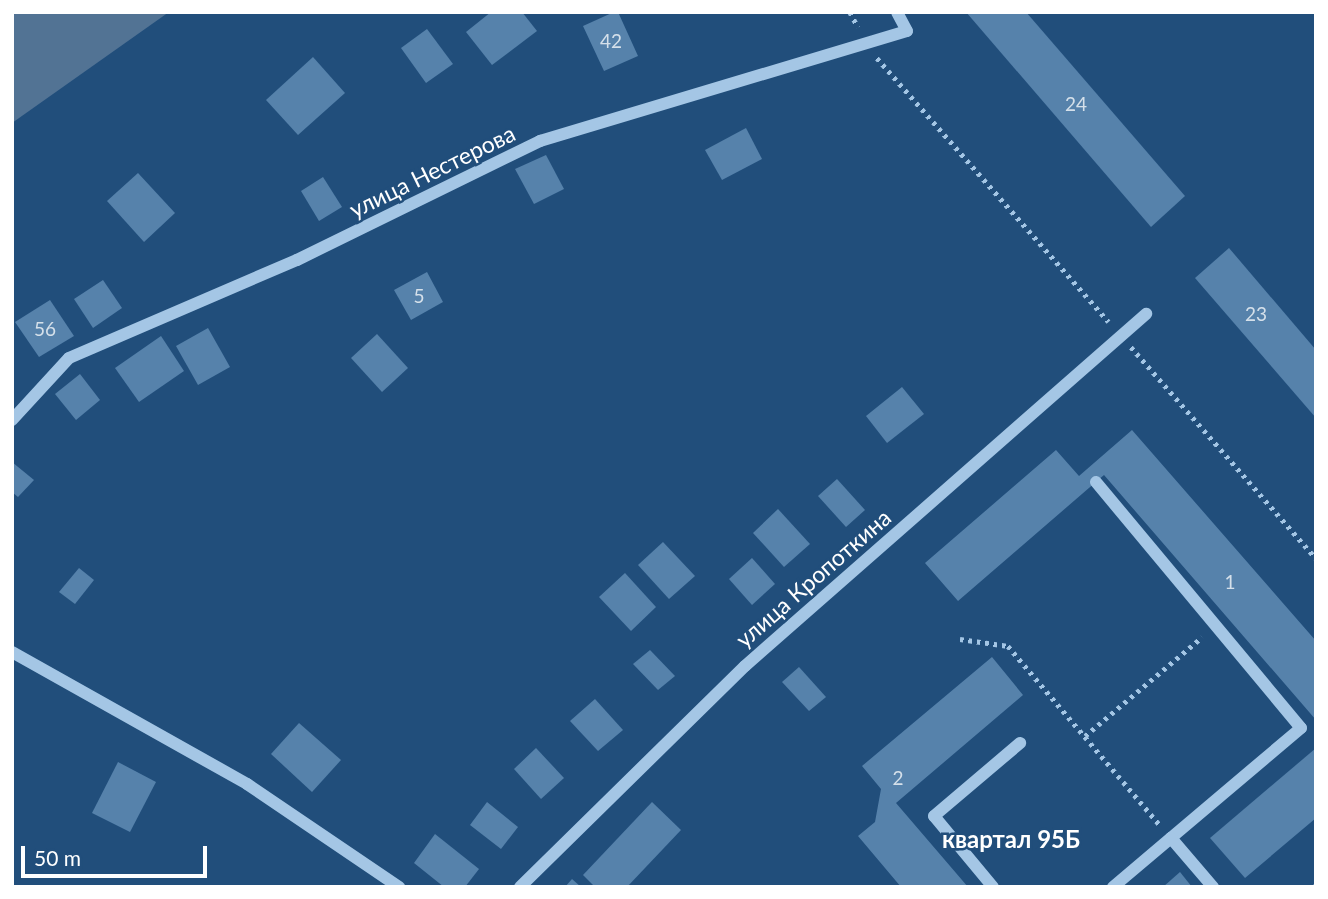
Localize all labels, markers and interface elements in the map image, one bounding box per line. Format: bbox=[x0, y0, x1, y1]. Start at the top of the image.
house number: 42 bbox=[600, 30, 622, 52]
house number: 24 bbox=[1065, 93, 1087, 115]
street label: улица Нестерова bbox=[345, 119, 519, 223]
house number: 5 bbox=[413, 285, 425, 307]
house number: 23 bbox=[1245, 303, 1267, 325]
house number: 56 bbox=[34, 318, 56, 340]
street label: улица Кропоткина bbox=[730, 503, 896, 653]
house number: 1 bbox=[1224, 571, 1236, 593]
house number: 2 bbox=[892, 767, 904, 789]
district label: квартал 95Б bbox=[942, 825, 1080, 853]
scale bar bbox=[24, 832, 210, 876]
text: 50 m bbox=[34, 845, 81, 870]

